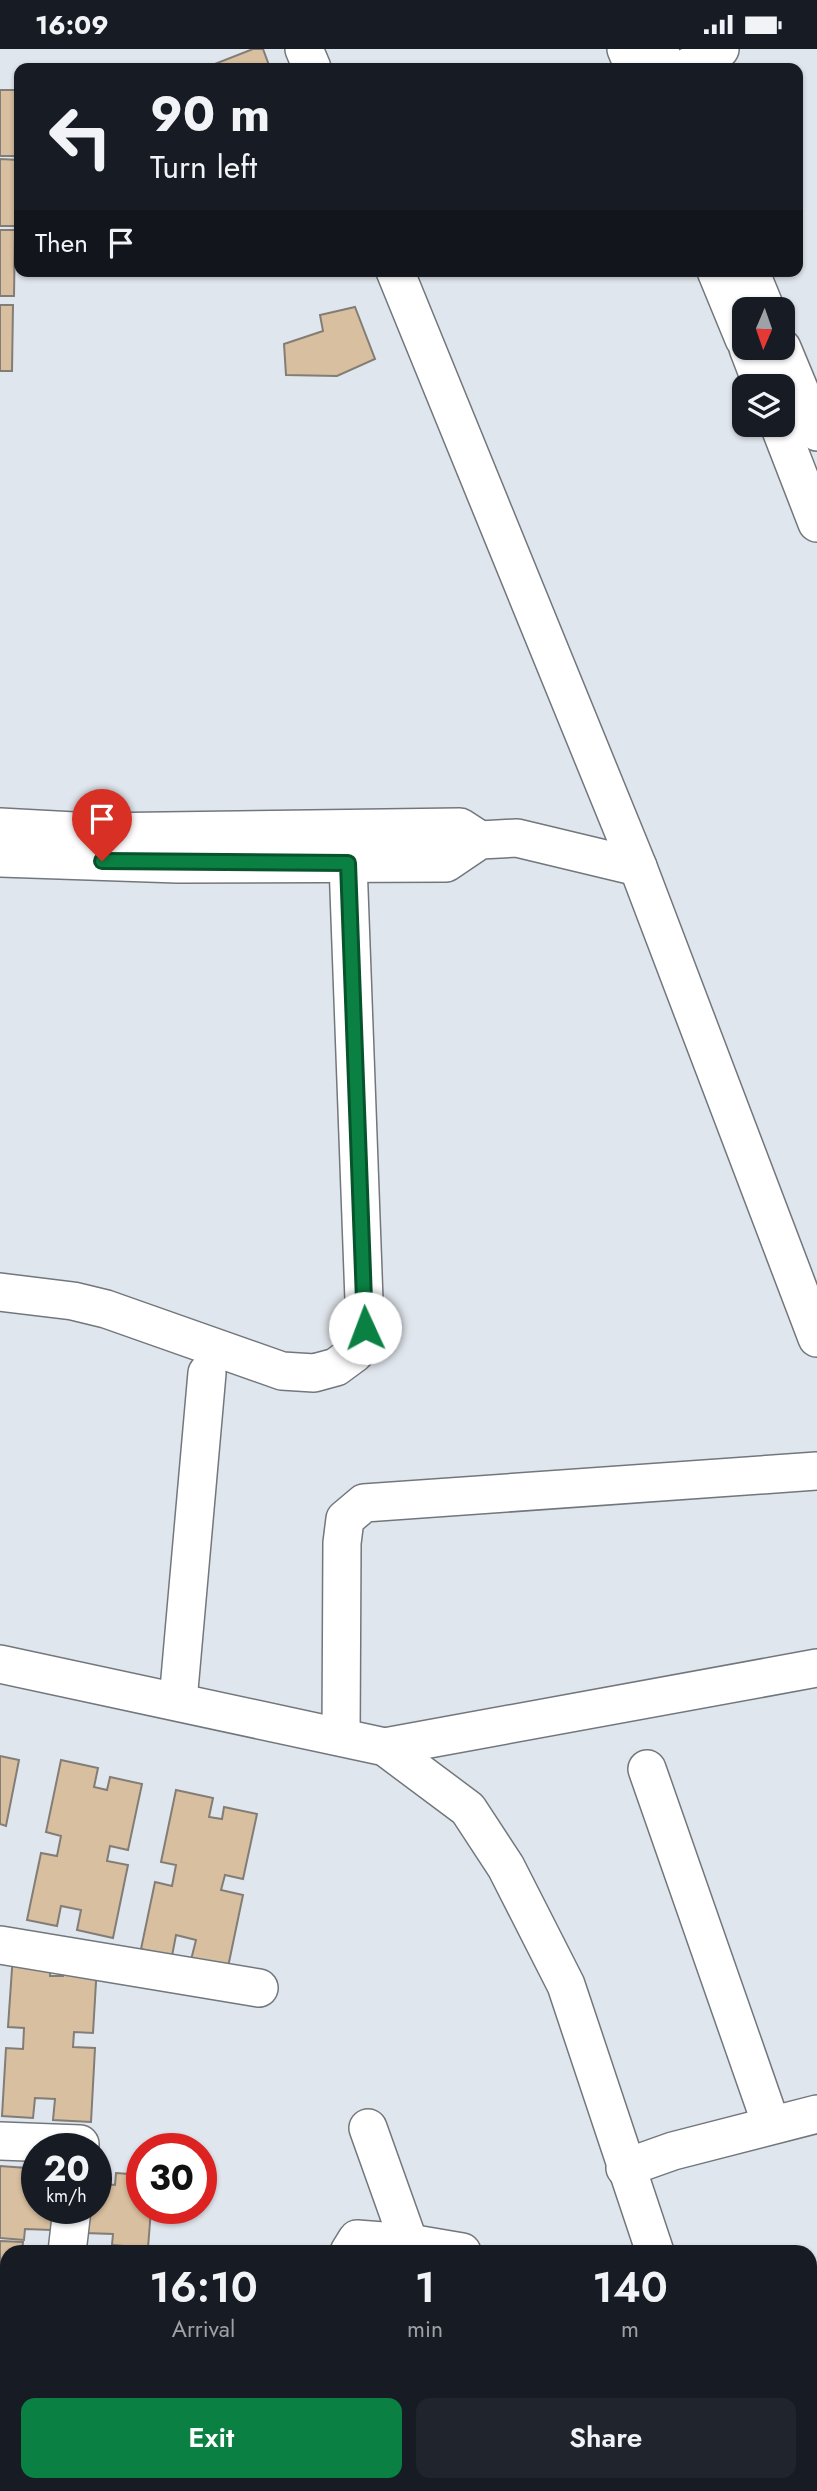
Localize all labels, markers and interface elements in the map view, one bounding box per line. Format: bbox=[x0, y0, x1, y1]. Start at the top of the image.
text: 16:09 bbox=[35, 6, 109, 44]
text: 90 m bbox=[150, 79, 270, 149]
icon: left bbox=[35, 91, 126, 182]
text: Turn left bbox=[150, 144, 257, 190]
text: Then bbox=[35, 224, 88, 262]
icon: arrive bbox=[102, 224, 140, 262]
north arrow bbox=[732, 297, 794, 361]
map controls bbox=[732, 297, 795, 437]
button: layers bbox=[732, 374, 795, 437]
pin bbox=[72, 789, 132, 861]
icon: arrive bbox=[83, 800, 121, 838]
position arrow bbox=[328, 1291, 402, 1365]
speed limit sign: 30 bbox=[126, 2133, 217, 2224]
text: 20 bbox=[43, 2144, 90, 2194]
text: km/h bbox=[46, 2183, 87, 2209]
text: 16:10 bbox=[149, 2257, 258, 2318]
text: 1 bbox=[415, 2257, 435, 2318]
text: 140 bbox=[592, 2257, 668, 2318]
text: Arrival bbox=[172, 2312, 235, 2346]
text: min bbox=[407, 2312, 443, 2346]
text: m bbox=[621, 2312, 639, 2346]
button: Exit bbox=[21, 2398, 402, 2478]
button: Share bbox=[416, 2398, 796, 2478]

